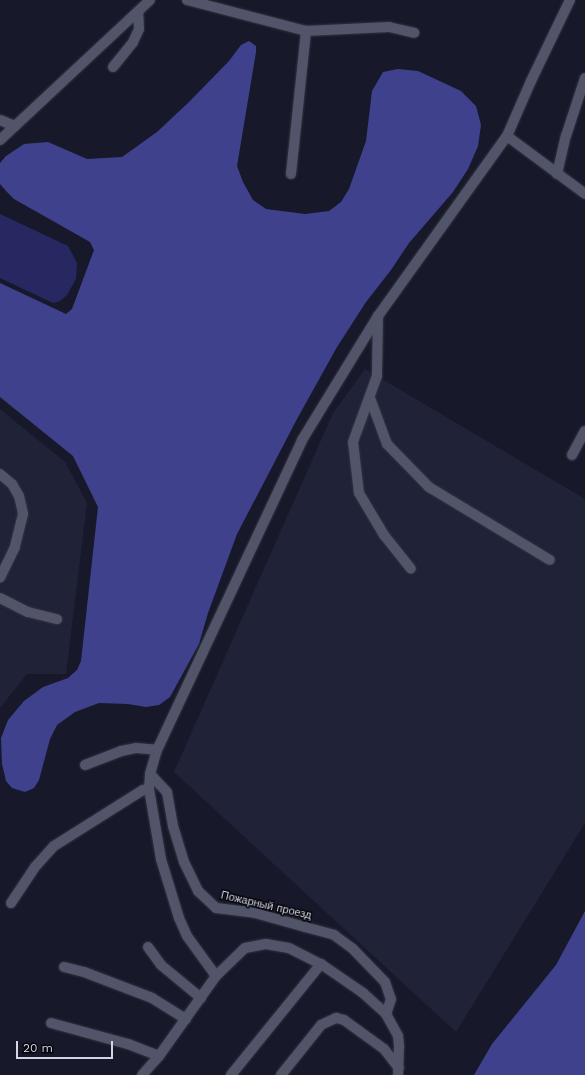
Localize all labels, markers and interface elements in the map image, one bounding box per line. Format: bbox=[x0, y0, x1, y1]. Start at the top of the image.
street label: Пожарный проезд bbox=[219, 889, 313, 923]
scale bar bbox=[18, 1033, 115, 1059]
text: 20 m bbox=[23, 1041, 53, 1055]

